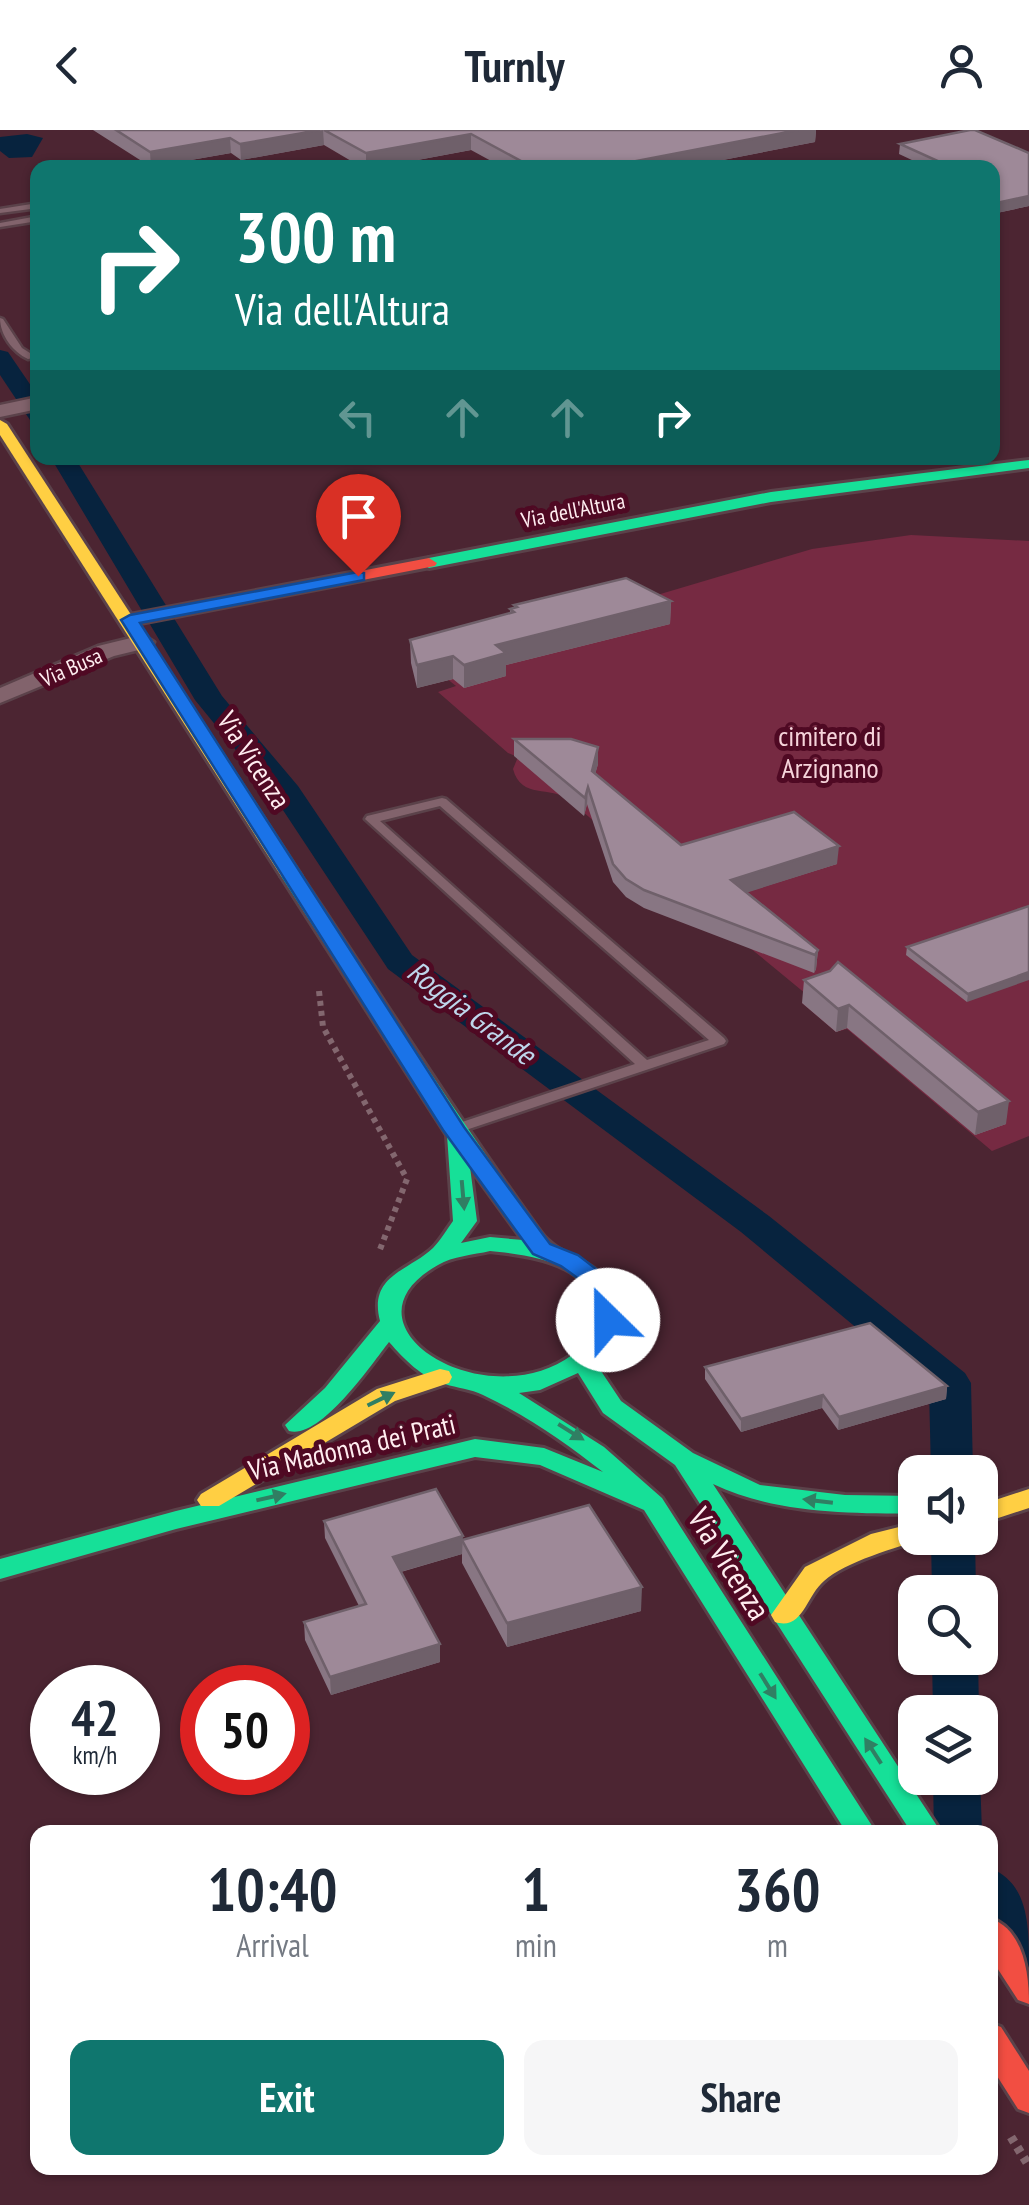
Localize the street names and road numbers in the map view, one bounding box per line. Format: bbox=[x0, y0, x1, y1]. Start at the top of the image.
street label: Via dell'Altura bbox=[518, 486, 627, 534]
street label: Via Busa bbox=[35, 641, 106, 693]
street label: Via Vicenza bbox=[209, 703, 300, 816]
street label: Via Madonna dei Prati bbox=[244, 1405, 459, 1489]
street label: Via Vicenza bbox=[678, 1499, 781, 1628]

